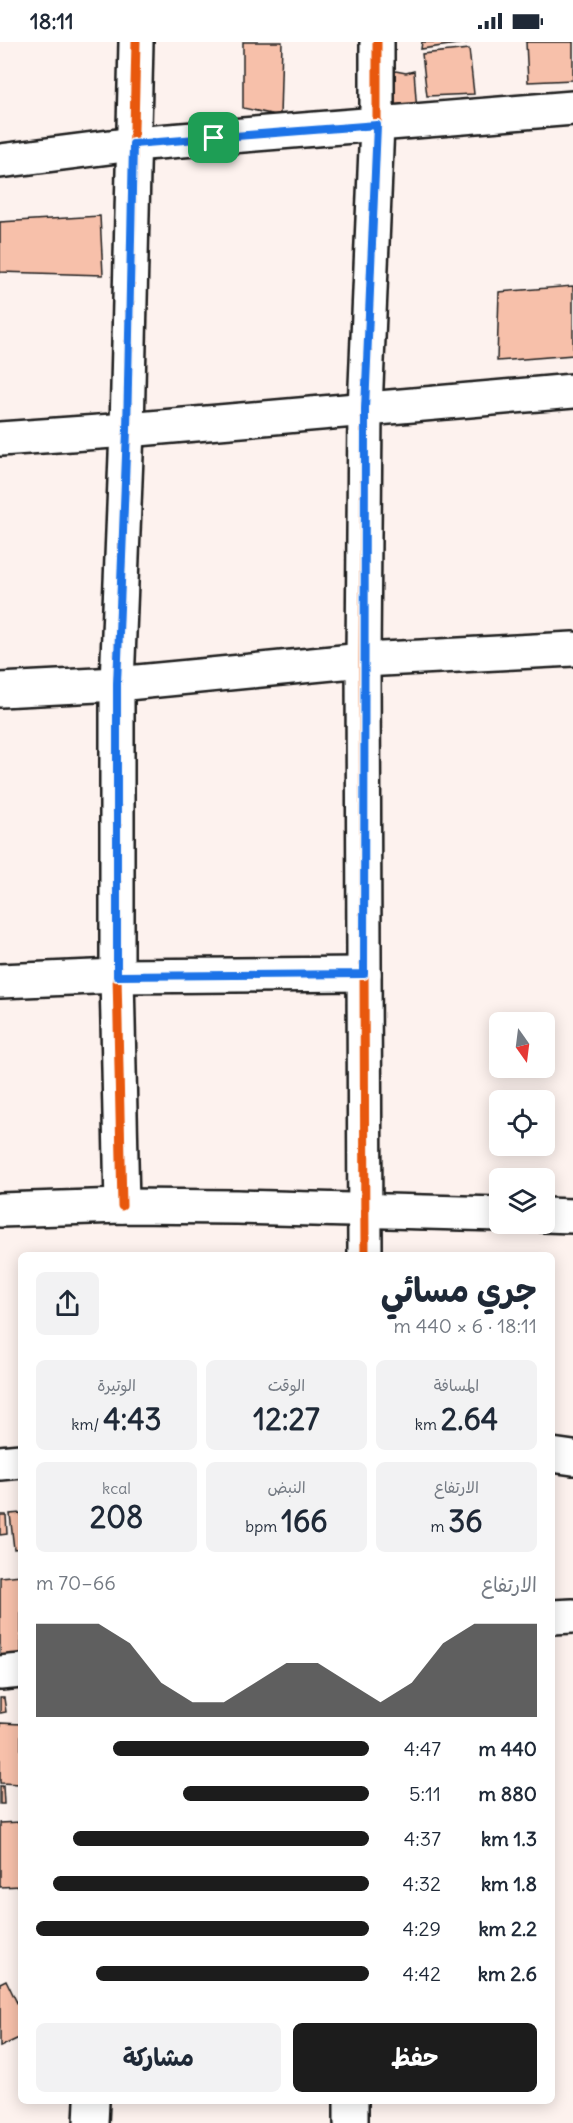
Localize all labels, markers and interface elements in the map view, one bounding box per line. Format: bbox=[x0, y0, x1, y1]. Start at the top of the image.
text: 18:11 bbox=[30, 7, 74, 35]
pin bbox=[188, 112, 239, 163]
icon: arrive bbox=[197, 121, 230, 154]
north arrow bbox=[489, 1012, 555, 1078]
map controls bbox=[489, 1012, 555, 1234]
button: locate bbox=[489, 1090, 555, 1156]
button: layers bbox=[489, 1168, 555, 1234]
text: جري مسائي bbox=[381, 1269, 537, 1311]
button: share bbox=[36, 1272, 99, 1335]
text: 18:11 · 6 × 440 m bbox=[393, 1313, 537, 1338]
text: الوتيرة bbox=[97, 1375, 136, 1395]
text: الوقت bbox=[268, 1375, 305, 1395]
text: المسافة bbox=[434, 1375, 479, 1395]
text: 4:43 bbox=[103, 1400, 162, 1438]
text: 12:27 bbox=[253, 1400, 320, 1438]
text: 2.64 bbox=[441, 1400, 498, 1438]
text: /km bbox=[71, 1414, 103, 1434]
text: km bbox=[415, 1414, 441, 1434]
text: النبض bbox=[267, 1477, 306, 1497]
text: الارتفاع bbox=[434, 1477, 479, 1497]
text: kcal bbox=[102, 1478, 131, 1498]
text: 208 bbox=[90, 1498, 143, 1536]
text: 166 bbox=[281, 1502, 328, 1540]
text: 36 bbox=[448, 1502, 483, 1540]
text: bpm bbox=[245, 1516, 281, 1536]
text: m bbox=[430, 1516, 448, 1536]
text: 66–70 m bbox=[36, 1570, 116, 1595]
text: الارتفاع bbox=[481, 1572, 537, 1597]
text: 4:47 bbox=[404, 1736, 441, 1761]
text: 440 m bbox=[478, 1736, 537, 1761]
text: 5:11 bbox=[409, 1781, 441, 1806]
text: 880 m bbox=[478, 1781, 537, 1806]
text: 4:37 bbox=[404, 1826, 441, 1851]
text: 1.3 km bbox=[481, 1826, 537, 1851]
text: 4:32 bbox=[403, 1871, 441, 1896]
text: 1.8 km bbox=[481, 1871, 537, 1896]
text: 4:29 bbox=[402, 1916, 441, 1941]
text: 2.2 km bbox=[478, 1916, 537, 1941]
text: 4:42 bbox=[402, 1961, 441, 1986]
text: 2.6 km bbox=[478, 1961, 537, 1986]
button: مشاركة bbox=[36, 2023, 281, 2092]
button: حفظ bbox=[293, 2023, 537, 2092]

